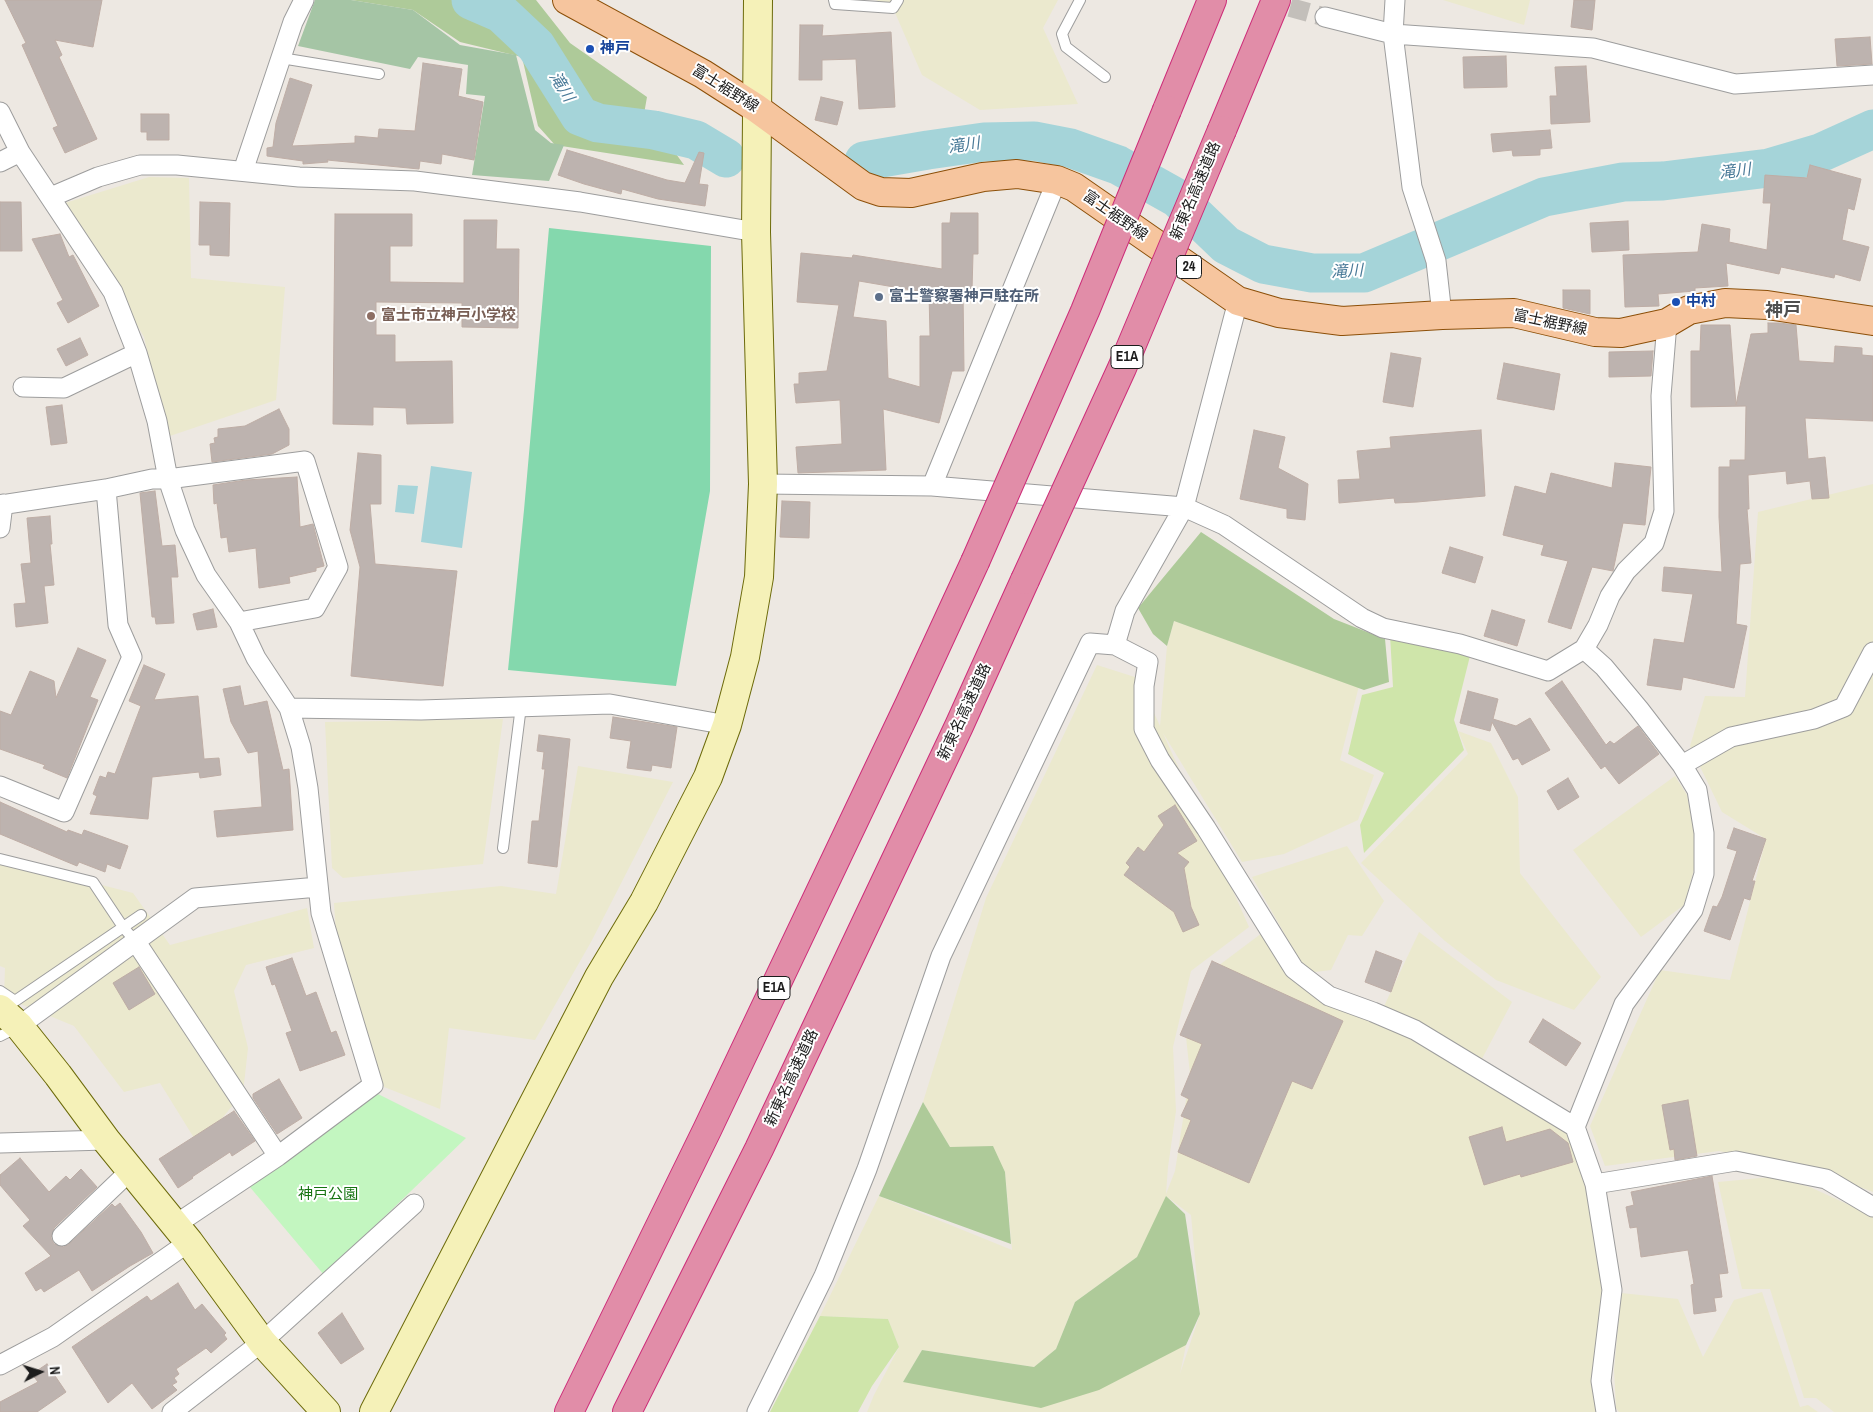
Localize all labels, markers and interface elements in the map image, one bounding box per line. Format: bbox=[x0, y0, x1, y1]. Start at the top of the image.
place label: 神戸 bbox=[600, 40, 630, 58]
marker: 神戸 bbox=[584, 43, 596, 55]
street label: 富士裾野線 bbox=[688, 61, 762, 117]
water label: 滝川 bbox=[544, 68, 578, 106]
water label: 滝川 bbox=[947, 134, 981, 158]
street label: 新東名高速道路 bbox=[1167, 139, 1225, 243]
water label: 滝川 bbox=[1718, 161, 1752, 183]
street label: 富士裾野線 bbox=[1079, 187, 1151, 245]
road number: 24 bbox=[1176, 256, 1202, 278]
water label: 滝川 bbox=[1331, 262, 1363, 282]
place label: 富士警察署神戸駐在所 bbox=[889, 288, 1039, 306]
marker: 富士警察署神戸駐在所 bbox=[873, 291, 885, 303]
place label: 中村 bbox=[1686, 293, 1716, 311]
marker: 中村 bbox=[1670, 296, 1682, 308]
district label: 神戸 bbox=[1765, 300, 1801, 322]
street label: 富士裾野線 bbox=[1511, 306, 1589, 340]
place label: 富士市立神戸小学校 bbox=[381, 307, 516, 325]
marker: 富士市立神戸小学校 bbox=[365, 310, 377, 322]
road number: E1A bbox=[1111, 346, 1143, 368]
street label: 新東名高速道路 bbox=[935, 661, 995, 763]
road number: E1A bbox=[758, 976, 790, 1000]
street label: 新東名高速道路 bbox=[762, 1027, 822, 1129]
park label: 神戸公園 bbox=[298, 1186, 358, 1204]
north arrow bbox=[15, 1347, 65, 1397]
text: N bbox=[46, 1366, 64, 1376]

